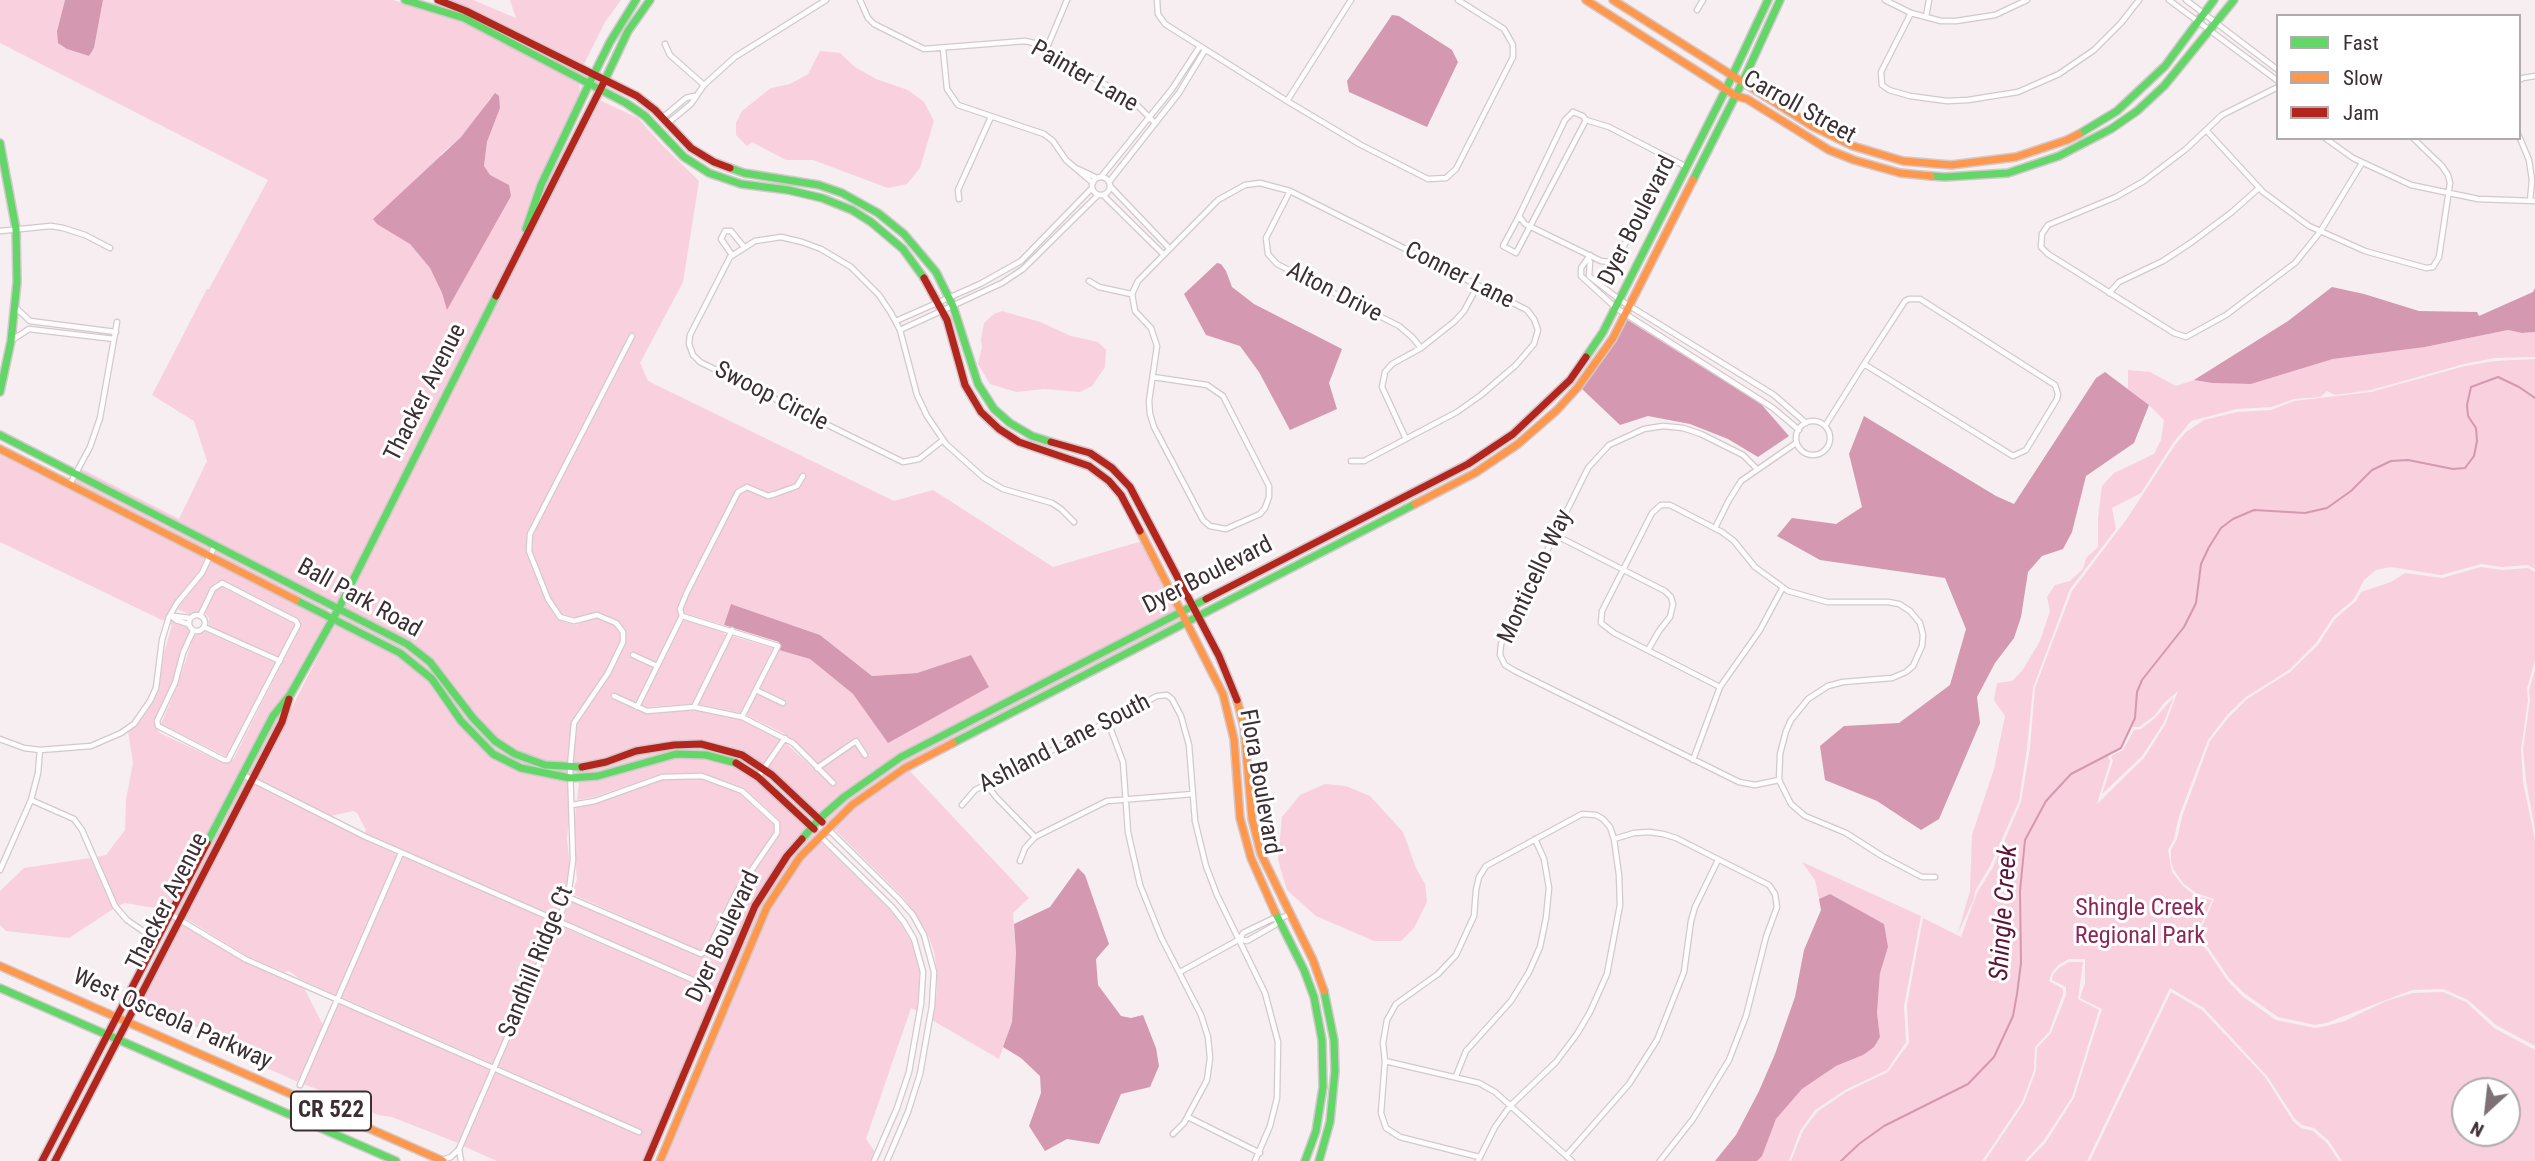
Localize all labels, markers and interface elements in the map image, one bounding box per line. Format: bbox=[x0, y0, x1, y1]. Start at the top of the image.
legend bbox=[2276, 14, 2521, 140]
text: Fast bbox=[2343, 31, 2379, 55]
street label: Painter Lane bbox=[1025, 35, 1143, 119]
street label: Carroll Street bbox=[1738, 65, 1860, 151]
text: Slow bbox=[2343, 66, 2383, 90]
text: Jam bbox=[2343, 101, 2379, 125]
street label: Dyer Boulevard bbox=[1593, 151, 1683, 291]
street label: Conner Lane bbox=[1400, 236, 1518, 316]
street label: Alton Drive bbox=[1281, 257, 1387, 329]
street label: Thacker Avenue bbox=[379, 319, 473, 467]
street label: Swoop Circle bbox=[709, 356, 833, 438]
street label: Monticello Way bbox=[1492, 505, 1580, 649]
street label: Dyer Boulevard bbox=[1138, 531, 1278, 621]
street label: Ball Park Road bbox=[292, 553, 426, 645]
street label: Ashland Lane South bbox=[974, 688, 1156, 800]
street label: Flora Boulevard bbox=[1232, 707, 1286, 857]
street label: Thacker Avenue bbox=[121, 828, 215, 976]
water label: Shingle Creek bbox=[1985, 844, 2025, 982]
street label: Dyer Boulevard bbox=[681, 867, 767, 1007]
street label: Sandhill Ridge Ct bbox=[494, 882, 580, 1042]
park label: Shingle Creek Regional Park bbox=[2075, 895, 2205, 951]
street label: West Osceola Parkway bbox=[68, 963, 276, 1077]
north arrow bbox=[2451, 1077, 2521, 1147]
road number: CR 522 bbox=[291, 1092, 371, 1130]
text: N bbox=[2467, 1116, 2488, 1142]

